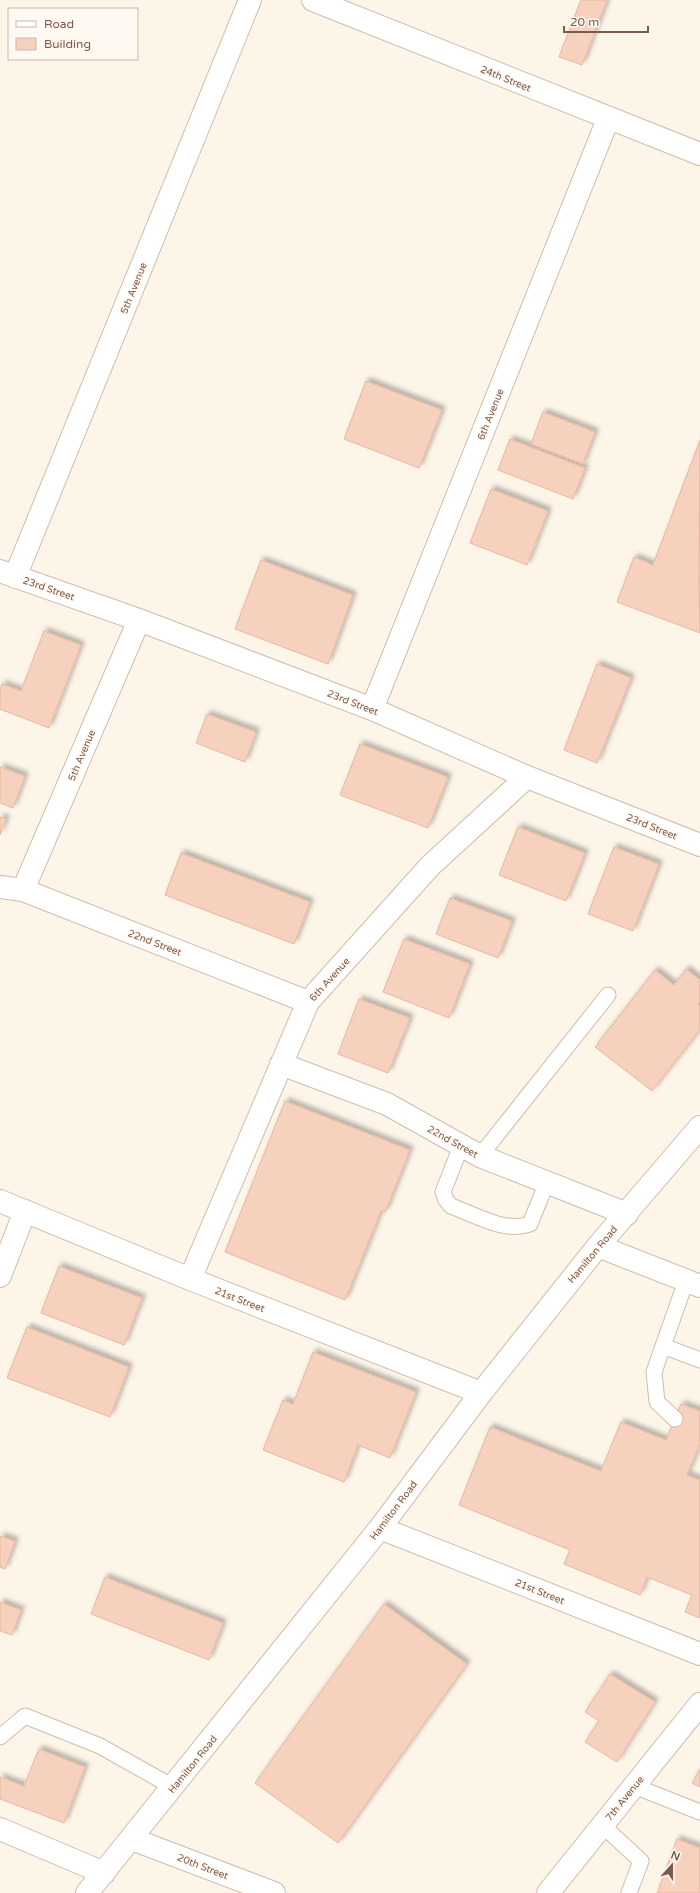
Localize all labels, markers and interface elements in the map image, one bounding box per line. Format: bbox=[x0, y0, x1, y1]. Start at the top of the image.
legend bbox=[8, 8, 138, 60]
scale bar bbox=[564, 8, 648, 34]
text: 20 m bbox=[570, 15, 599, 29]
text: Road bbox=[44, 17, 74, 31]
text: Building bbox=[44, 37, 91, 51]
street label: 24th Street bbox=[479, 63, 533, 95]
street label: 5th Avenue bbox=[118, 261, 150, 316]
street label: 6th Avenue bbox=[475, 387, 507, 442]
street label: 23rd Street bbox=[21, 575, 76, 603]
street label: 23rd Street bbox=[325, 688, 380, 718]
street label: 5th Avenue bbox=[66, 728, 98, 783]
street label: 23rd Street bbox=[624, 811, 679, 843]
street label: 22nd Street bbox=[126, 927, 183, 959]
street label: 6th Avenue bbox=[307, 955, 353, 1004]
street label: 22nd Street bbox=[425, 1123, 480, 1161]
street label: Hamilton Road bbox=[565, 1224, 620, 1286]
street label: 21st Street bbox=[213, 1285, 266, 1315]
street label: Hamilton Road bbox=[368, 1479, 420, 1543]
street label: 21st Street bbox=[513, 1577, 566, 1607]
street label: Hamilton Road bbox=[166, 1733, 220, 1796]
street label: 7th Avenue bbox=[603, 1773, 647, 1824]
north arrow bbox=[652, 1845, 692, 1885]
text: N bbox=[669, 1848, 682, 1864]
street label: 20th Street bbox=[175, 1852, 230, 1882]

